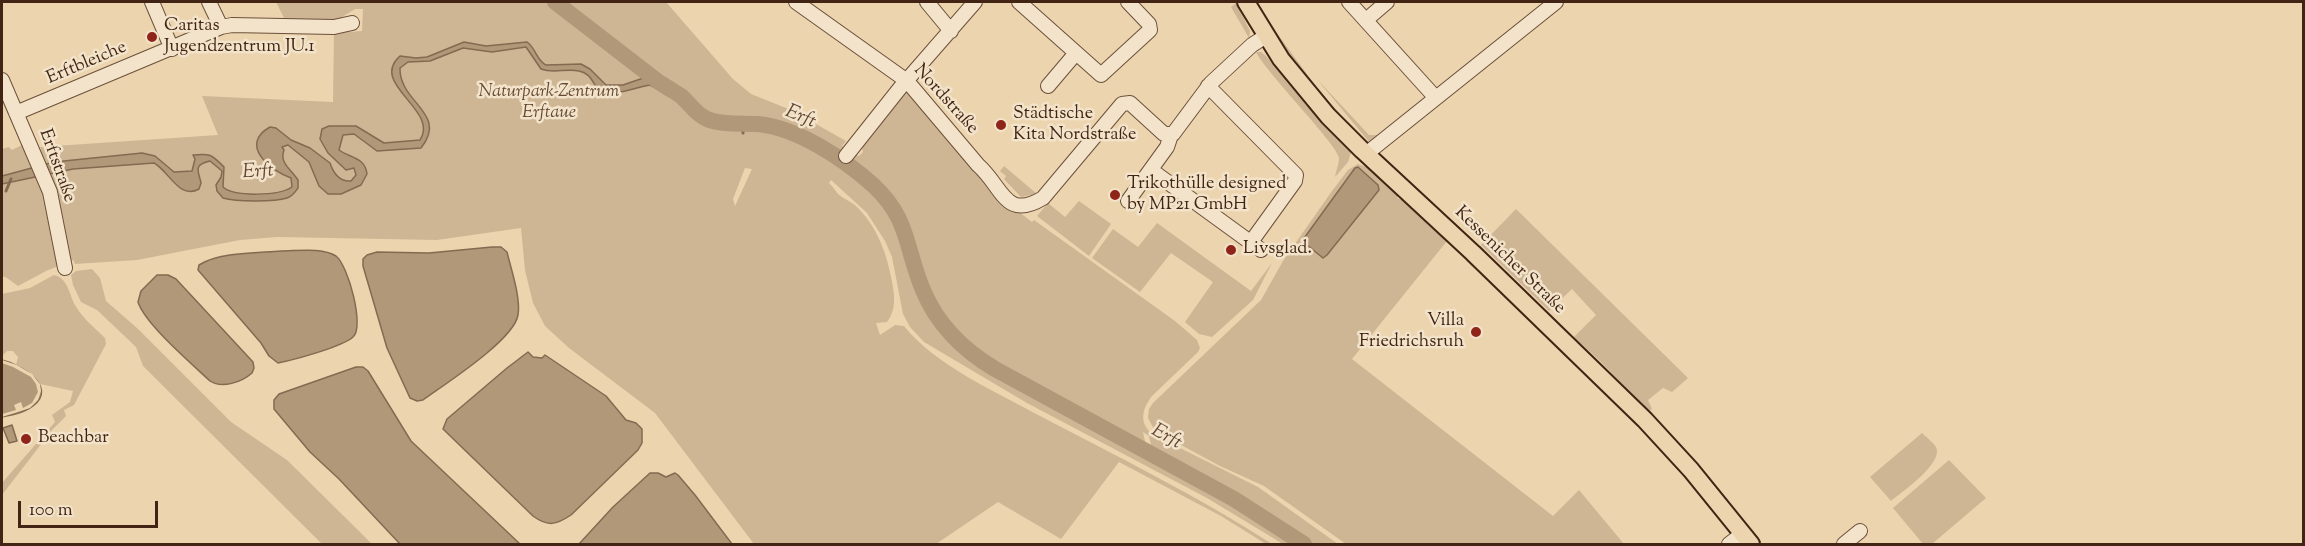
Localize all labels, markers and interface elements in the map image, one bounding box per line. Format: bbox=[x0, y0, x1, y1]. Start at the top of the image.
place label: Caritas Jugendzentrum JU.1 bbox=[164, 16, 315, 58]
marker: Caritas Jugendzentrum JU.1 bbox=[145, 30, 159, 44]
street label: Erftbleiche bbox=[44, 38, 130, 90]
street label: Nordstraße bbox=[908, 60, 982, 140]
park label: Naturpark-Zentrum Erftaue bbox=[479, 82, 619, 124]
water label: Erft bbox=[781, 101, 819, 135]
place label: Städtische Kita Nordstraße bbox=[1013, 104, 1136, 146]
marker: Städtische Kita Nordstraße bbox=[994, 118, 1008, 132]
street label: Erftstraße bbox=[33, 127, 79, 205]
water label: Erft bbox=[242, 160, 274, 186]
place label: Trikothülle designed by MP21 GmbH bbox=[1127, 174, 1286, 216]
marker: Trikothülle designed by MP21 GmbH bbox=[1108, 188, 1122, 202]
street label: Kessenicher Straße bbox=[1449, 203, 1569, 319]
place label: Livsglad. bbox=[1243, 239, 1312, 261]
marker: Livsglad. bbox=[1224, 243, 1238, 257]
place label: Villa Friedrichsruh bbox=[1359, 311, 1464, 354]
marker: Villa Friedrichsruh bbox=[1469, 325, 1483, 339]
water label: Erft bbox=[1146, 420, 1186, 456]
place label: Beachbar bbox=[38, 428, 109, 450]
marker: Beachbar bbox=[19, 432, 33, 446]
scale bar bbox=[21, 489, 160, 527]
text: 100 m bbox=[29, 498, 73, 524]

